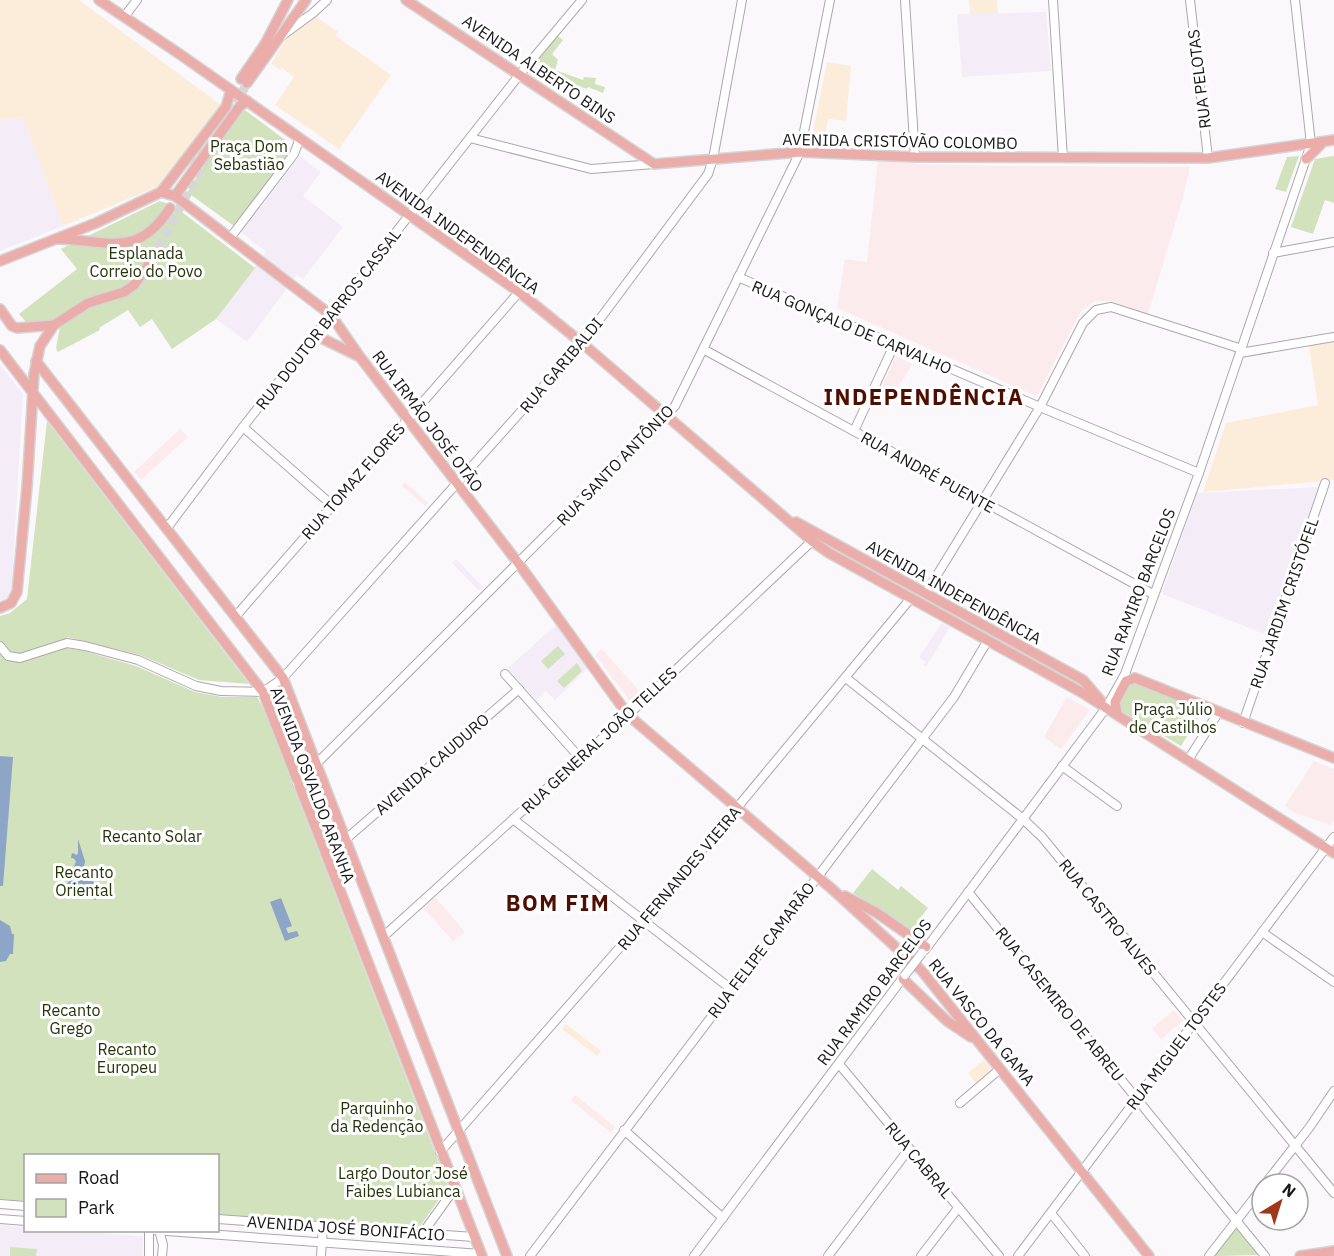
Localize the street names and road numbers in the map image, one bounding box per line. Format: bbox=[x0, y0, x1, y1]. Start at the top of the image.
street label: AVENIDA ALBERTO BINS bbox=[459, 10, 619, 128]
street label: RUA PELOTAS bbox=[1183, 28, 1215, 130]
street label: AVENIDA CRISTÓVÃO COLOMBO bbox=[782, 128, 1018, 153]
street label: AVENIDA INDEPENDÊNCIA bbox=[372, 166, 544, 298]
street label: RUA DOUTOR BARROS CASSAL bbox=[251, 225, 405, 413]
street label: RUA GONÇALO DE CARVALHO bbox=[749, 276, 955, 378]
street label: RUA GARIBALDI bbox=[515, 313, 607, 417]
street label: RUA IRMÃO JOSÉ OTÃO bbox=[368, 346, 488, 496]
street label: RUA SANTO ANTÔNIO bbox=[552, 400, 678, 530]
street label: RUA TOMAZ FLORES bbox=[297, 419, 409, 543]
street label: RUA ANDRÉ PUENTE bbox=[858, 426, 999, 517]
street label: RUA RAMIRO BARCELOS bbox=[1097, 505, 1179, 679]
street label: RUA JARDIM CRISTÓFEL bbox=[1244, 515, 1323, 691]
street label: AVENIDA INDEPENDÊNCIA bbox=[863, 535, 1045, 649]
street label: RUA GENERAL JOÃO TELLES bbox=[517, 663, 681, 817]
street label: AVENIDA OSVALDO ARANHA bbox=[266, 684, 360, 886]
street label: AVENIDA CAUDURO bbox=[371, 709, 493, 819]
street label: RUA FERNANDES VIEIRA bbox=[613, 802, 745, 954]
street label: RUA CASTRO ALVES bbox=[1055, 855, 1161, 979]
street label: RUA FELIPE CAMARÃO bbox=[703, 878, 819, 1022]
street label: RUA RAMIRO BARCELOS bbox=[812, 915, 936, 1069]
street label: RUA CASEMIRO DE ABREU bbox=[991, 923, 1129, 1085]
street label: RUA VASCO DA GAMA bbox=[925, 955, 1039, 1089]
street label: RUA MIGUEL TOSTES bbox=[1122, 978, 1230, 1114]
street label: RUA CABRAL bbox=[881, 1118, 957, 1202]
street label: AVENIDA JOSÉ BONIFÁCIO bbox=[246, 1210, 446, 1245]

